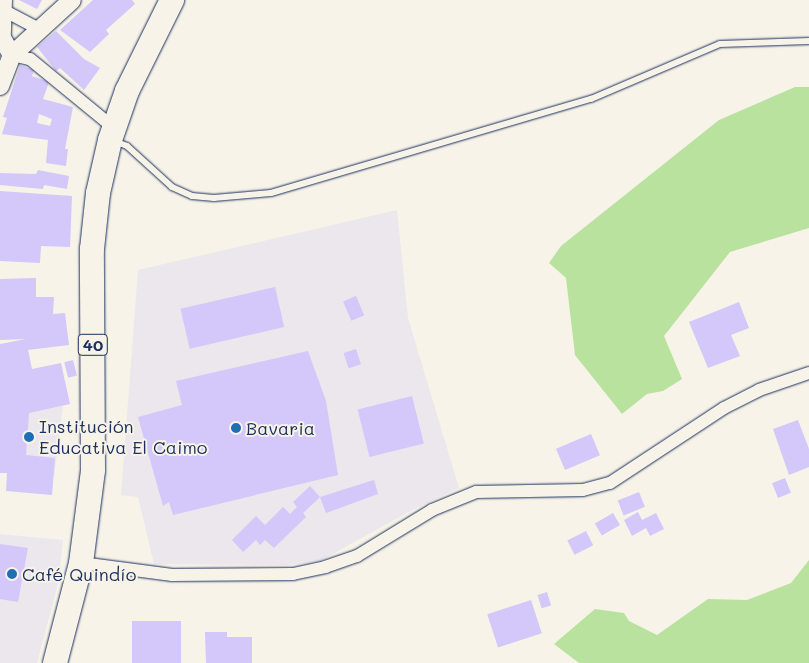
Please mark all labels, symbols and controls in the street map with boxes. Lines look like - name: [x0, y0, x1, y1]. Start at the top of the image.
- road number: 40: [77, 332, 109, 358]
- place label: Institución Educativa El Caimo: [39, 416, 207, 458]
- place label: Bavaria: [246, 417, 315, 439]
- marker: Bavaria: [230, 422, 242, 434]
- marker: Institución Educativa El Caimo: [23, 431, 35, 443]
- place label: Café Quindío: [22, 563, 136, 585]
- marker: Café Quindío: [6, 568, 18, 580]

